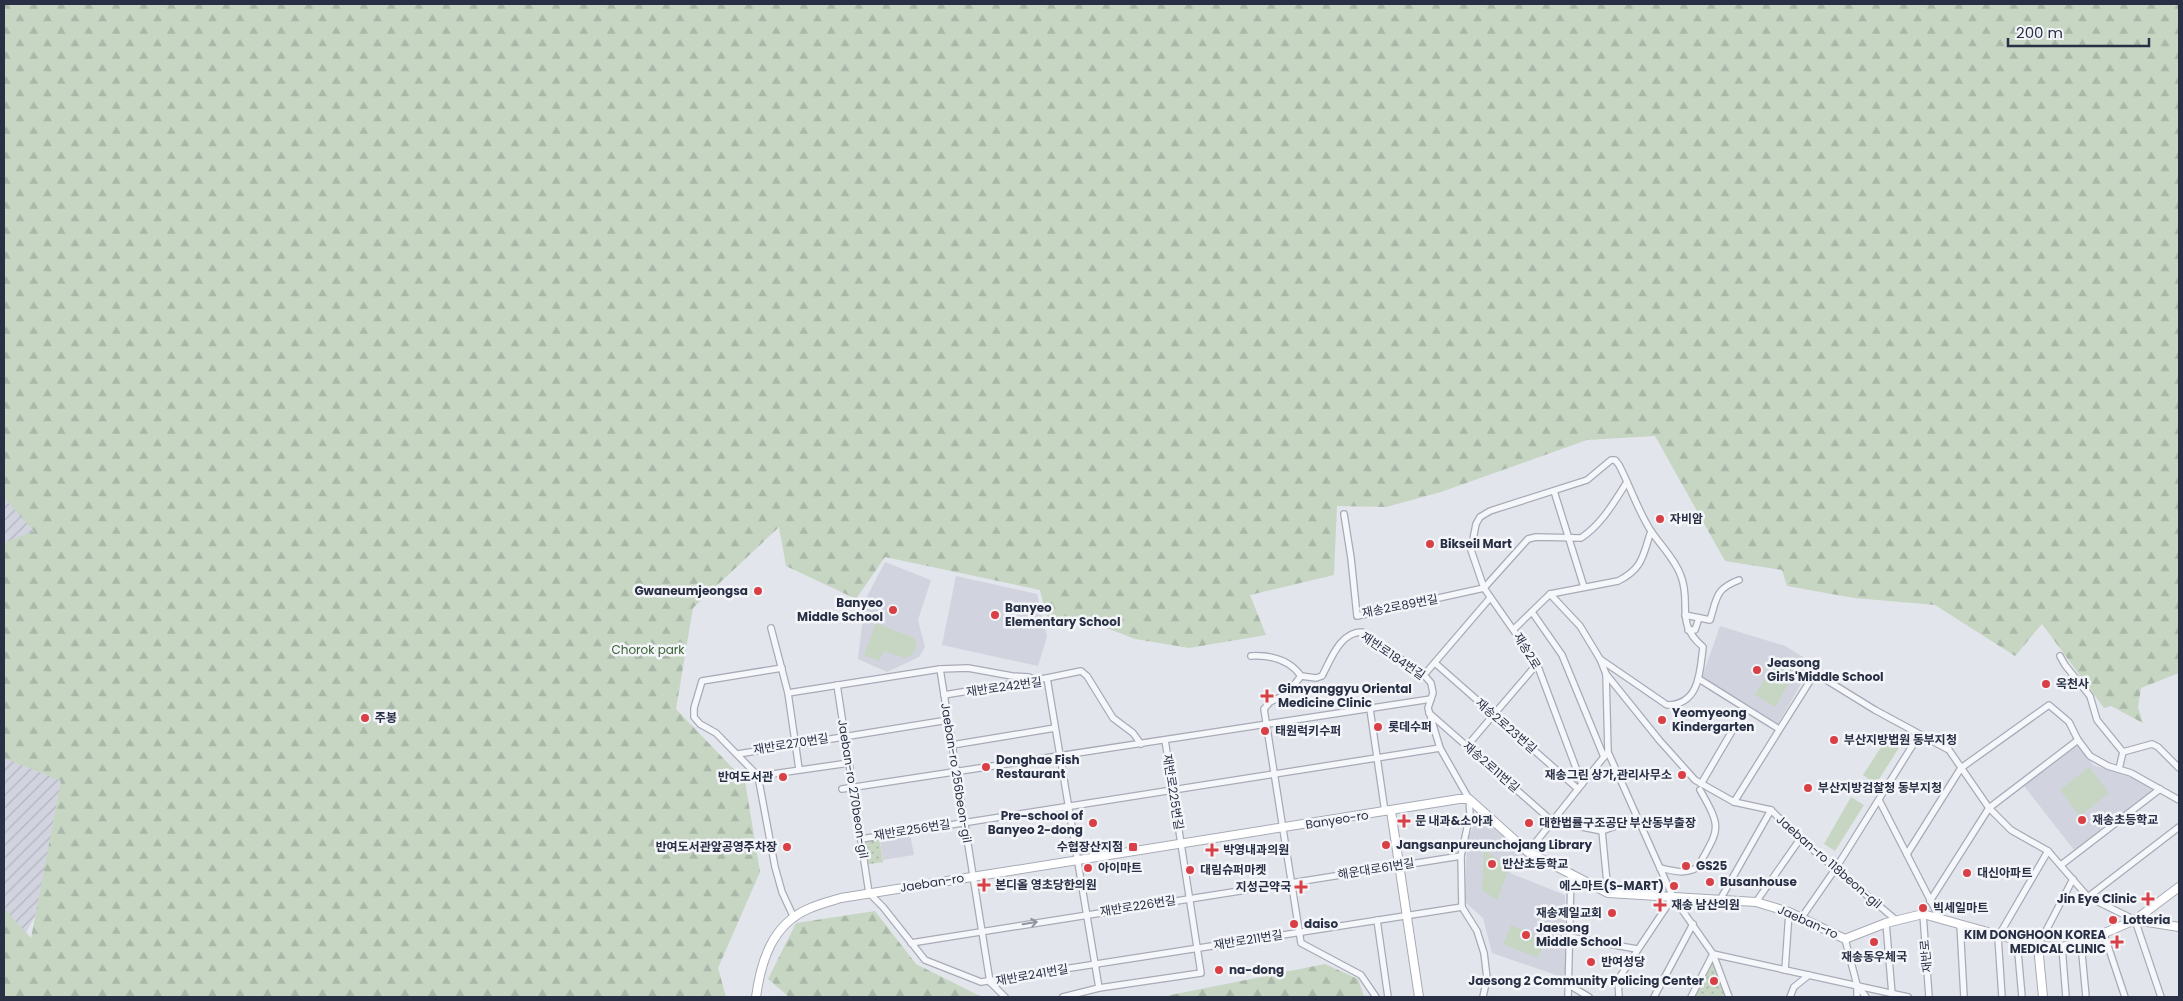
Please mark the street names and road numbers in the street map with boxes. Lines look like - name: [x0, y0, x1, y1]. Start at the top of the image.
- street label: 재송2로89번길: [1360, 590, 1439, 621]
- street label: 재반로184번길: [1358, 628, 1429, 683]
- street label: 재송2로: [1510, 629, 1545, 672]
- street label: 재반로242번길: [965, 673, 1043, 700]
- street label: 재송2로23번길: [1472, 694, 1541, 757]
- street label: Jaeban-ro 256beon-gil: [937, 702, 976, 844]
- street label: Jaeban-ro 270beon-gil: [834, 718, 873, 860]
- street label: 재반로270번길: [752, 729, 830, 758]
- street label: 재송2로11번길: [1459, 737, 1523, 796]
- street label: 재반로225번길: [1159, 753, 1188, 831]
- street label: Banyeo-ro: [1304, 806, 1370, 833]
- street label: Jaeban-ro 118beon-gil: [1773, 811, 1886, 912]
- street label: 재반로256번길: [872, 815, 951, 844]
- street label: 해운대로61번길: [1336, 854, 1416, 883]
- street label: Jaeban-ro: [899, 869, 965, 896]
- street label: 재반로226번길: [1099, 891, 1177, 920]
- street label: Jaeban-ro: [1775, 901, 1841, 943]
- street label: 재반로211번길: [1212, 926, 1284, 953]
- street label: 재반로: [1916, 939, 1935, 973]
- street label: 재반로241번길: [994, 960, 1070, 989]

